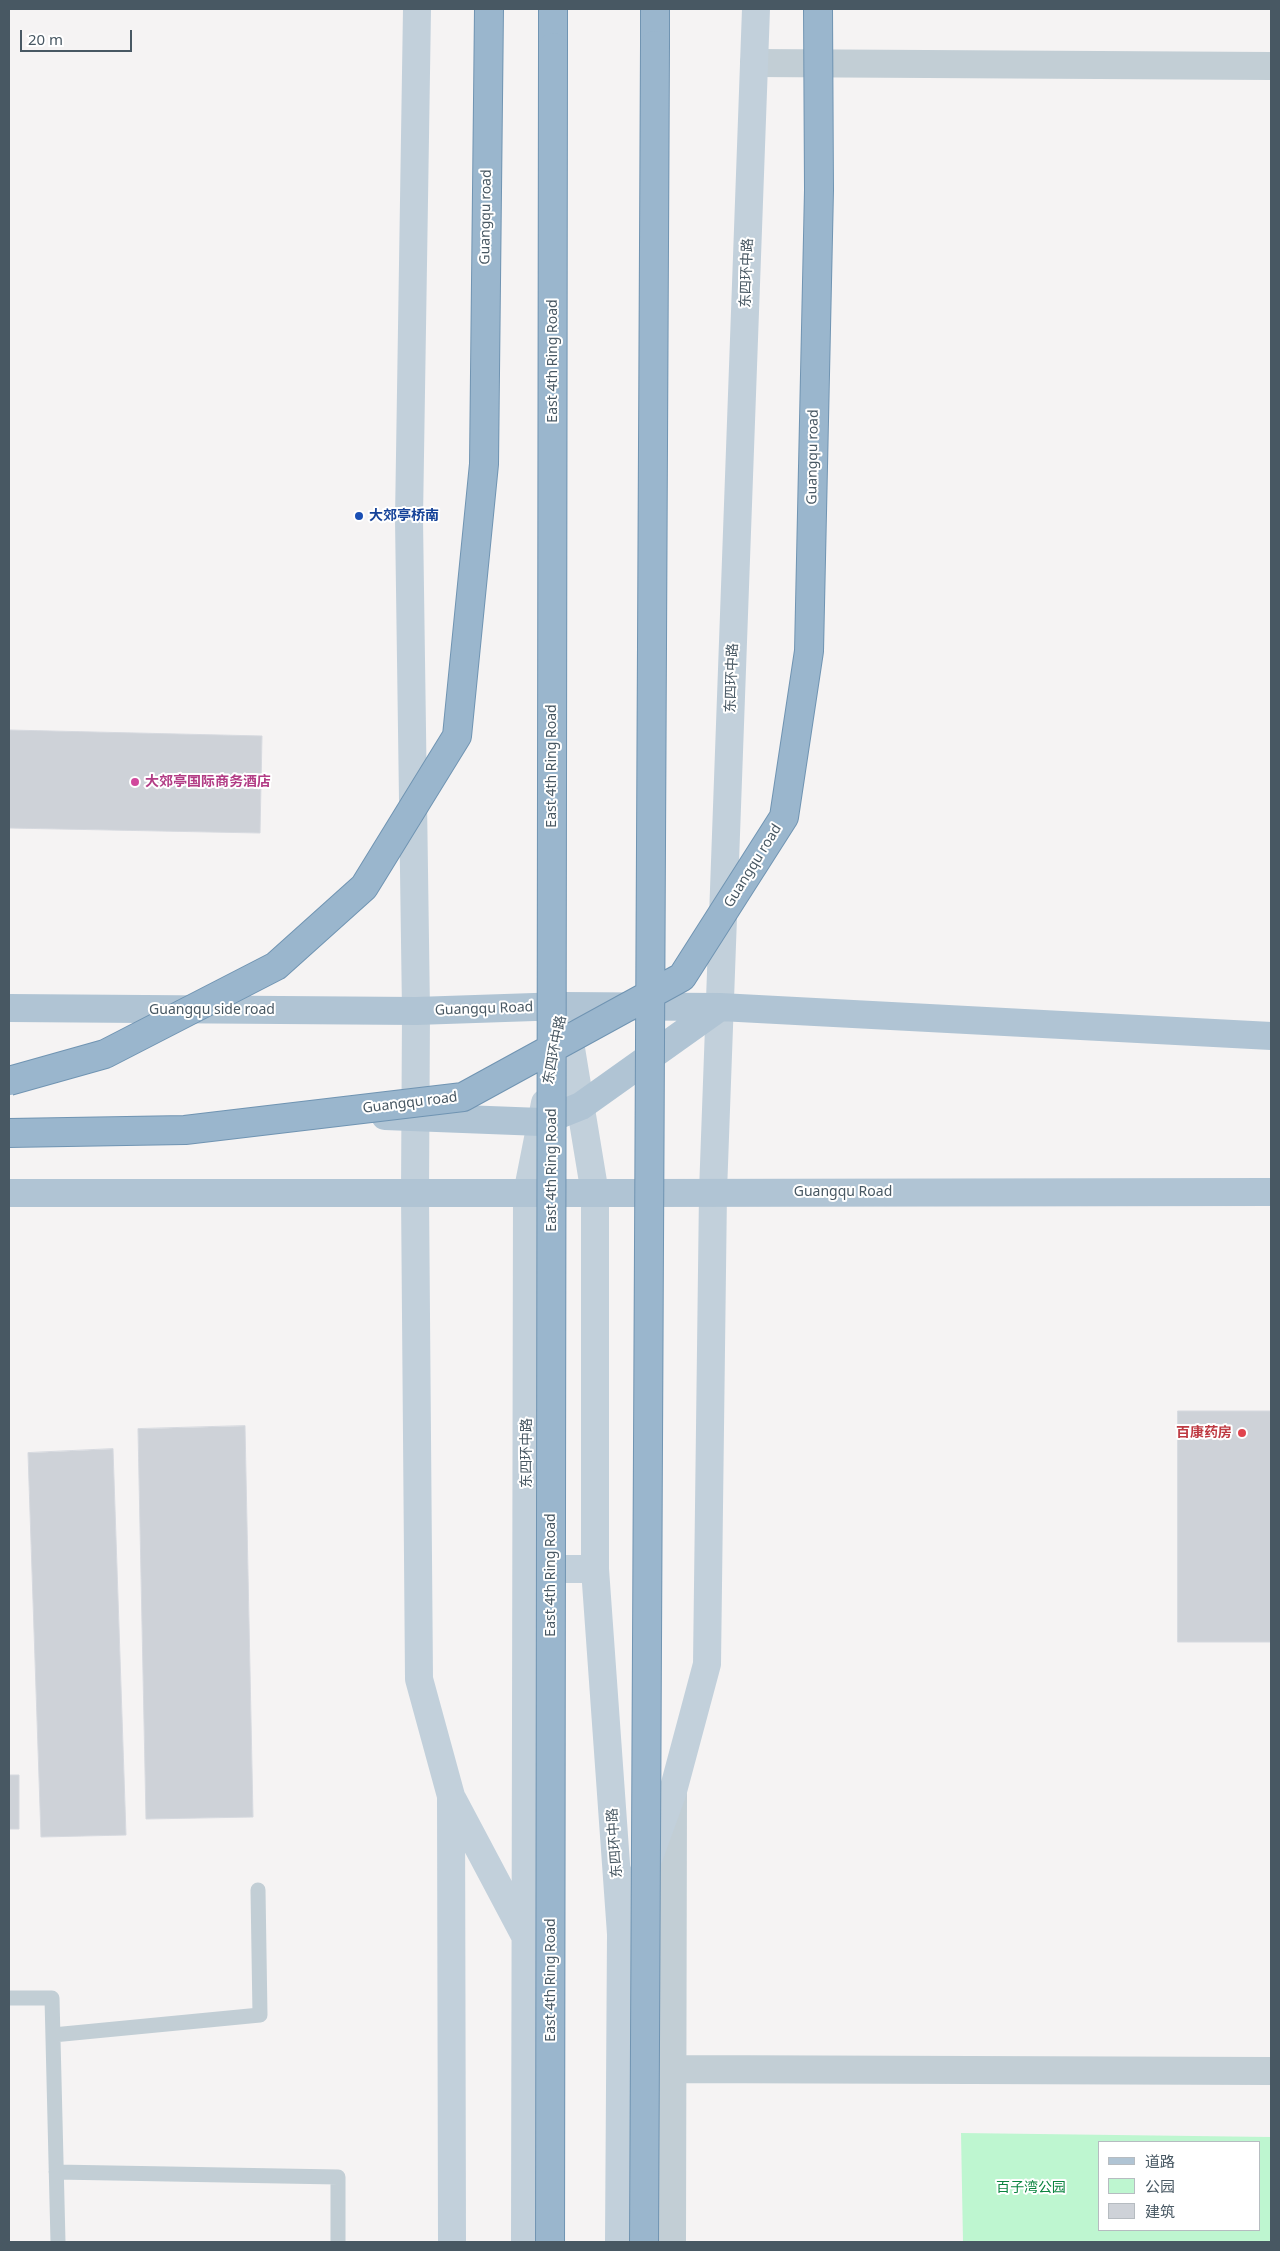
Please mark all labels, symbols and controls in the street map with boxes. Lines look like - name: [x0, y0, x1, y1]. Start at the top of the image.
- scale bar: [22, 20, 135, 52]
- text: 20 m: [28, 29, 63, 49]
- street label: Guangqu road: [477, 169, 495, 265]
- street label: 东四环中路: [737, 238, 757, 308]
- street label: East 4th Ring Road: [545, 299, 561, 423]
- street label: Guangqu road: [804, 409, 822, 505]
- place label: 大郊亭桥南: [369, 508, 439, 524]
- marker: 大郊亭桥南: [353, 510, 365, 522]
- street label: 东四环中路: [722, 643, 742, 713]
- street label: East 4th Ring Road: [544, 704, 560, 828]
- place label: 大郊亭国际商务酒店: [145, 774, 271, 790]
- marker: 大郊亭国际商务酒店: [129, 776, 141, 788]
- street label: Guangqu road: [721, 821, 785, 911]
- street label: Guangqu Road: [434, 999, 534, 1019]
- street label: Guangqu side road: [149, 1002, 275, 1018]
- street label: 东四环中路: [540, 1014, 570, 1086]
- street label: Guangqu road: [362, 1089, 458, 1117]
- street label: East 4th Ring Road: [544, 1108, 560, 1232]
- street label: Guangqu Road: [794, 1184, 892, 1200]
- street label: 东四环中路: [519, 1418, 535, 1488]
- place label: 百康药房: [1176, 1425, 1232, 1441]
- marker: 百康药房: [1236, 1427, 1248, 1439]
- street label: East 4th Ring Road: [543, 1513, 559, 1637]
- street label: 东四环中路: [604, 1807, 626, 1879]
- street label: East 4th Ring Road: [543, 1918, 559, 2042]
- legend: [1098, 2141, 1260, 2231]
- text: 道路: [1145, 2151, 1175, 2171]
- text: 公园: [1145, 2176, 1175, 2196]
- park label: 百子湾公园: [996, 2180, 1066, 2196]
- text: 建筑: [1145, 2201, 1175, 2221]

